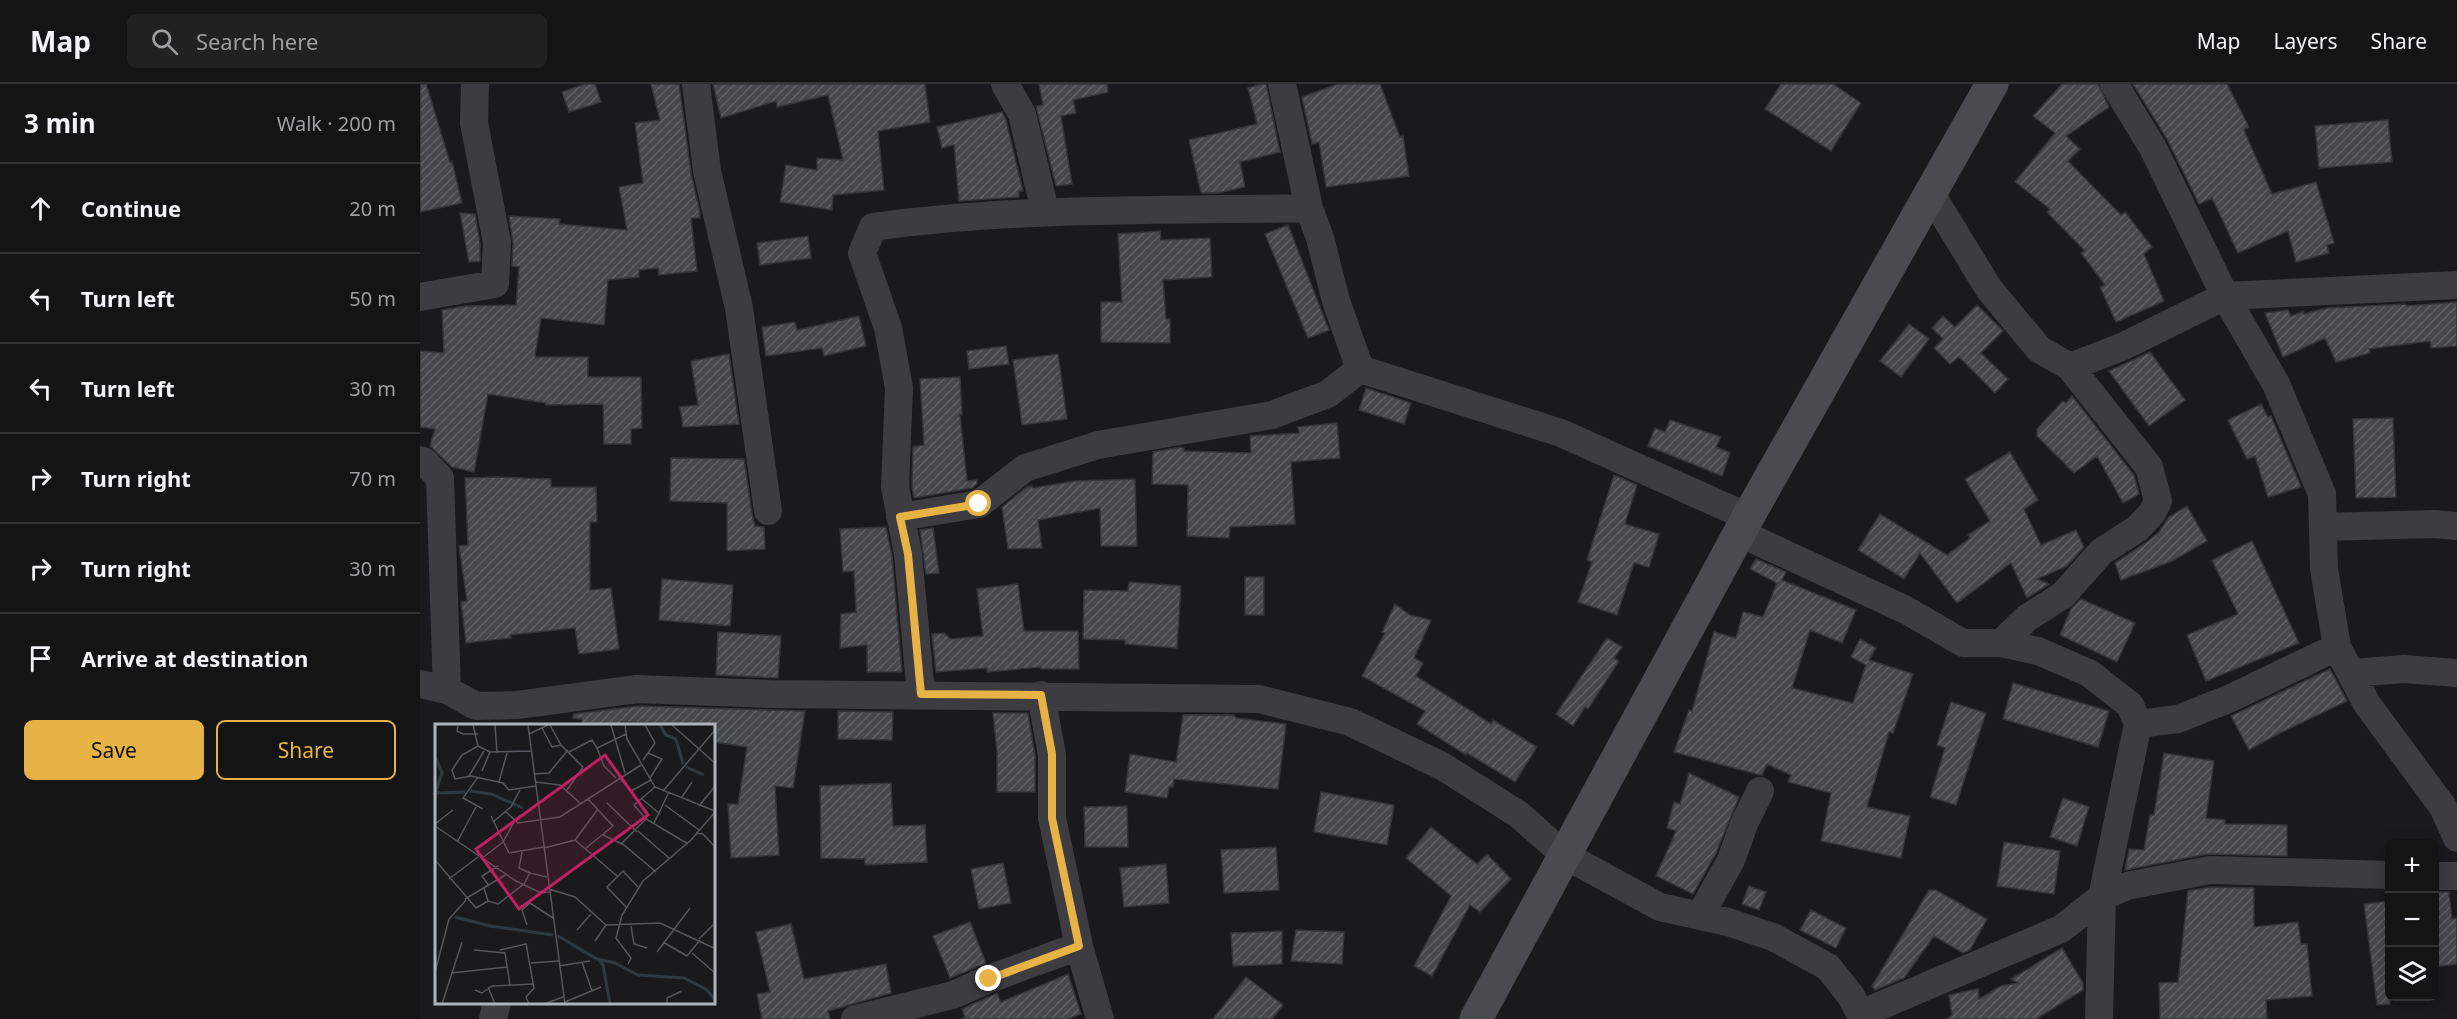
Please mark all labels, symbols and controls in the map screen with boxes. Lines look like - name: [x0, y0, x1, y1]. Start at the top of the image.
- search box: [127, 14, 547, 68]
- text: Map: [30, 22, 91, 60]
- icon: search: [148, 25, 181, 58]
- text: Search here: [196, 26, 318, 56]
- text: Map: [2197, 27, 2241, 55]
- text: Layers: [2274, 27, 2338, 55]
- text: Share: [2371, 27, 2427, 55]
- text: 3 min: [24, 105, 96, 141]
- text: Walk · 200 m: [277, 110, 396, 137]
- icon: ahead: [24, 192, 57, 225]
- text: Continue: [81, 193, 181, 223]
- text: 20 m: [349, 195, 396, 222]
- icon: left: [24, 282, 57, 315]
- text: Turn left: [81, 283, 175, 313]
- text: 50 m: [349, 285, 396, 312]
- icon: left: [24, 372, 57, 405]
- text: Turn left: [81, 373, 175, 403]
- text: 30 m: [349, 375, 396, 402]
- icon: right: [24, 462, 57, 495]
- text: Turn right: [81, 463, 191, 493]
- text: 70 m: [349, 465, 396, 492]
- route start: [965, 490, 991, 516]
- icon: right: [24, 552, 57, 585]
- text: Turn right: [81, 553, 191, 583]
- text: 30 m: [349, 555, 396, 582]
- icon: arrive: [24, 642, 57, 675]
- text: Arrive at destination: [81, 643, 308, 673]
- button: Save: [24, 720, 204, 780]
- button: Share: [216, 720, 396, 780]
- inset map: [435, 724, 716, 1004]
- map controls: [2385, 839, 2439, 1001]
- button: +: [2385, 839, 2439, 893]
- button: −: [2385, 893, 2439, 947]
- button: layers: [2385, 947, 2439, 1001]
- route end: [975, 965, 1001, 991]

